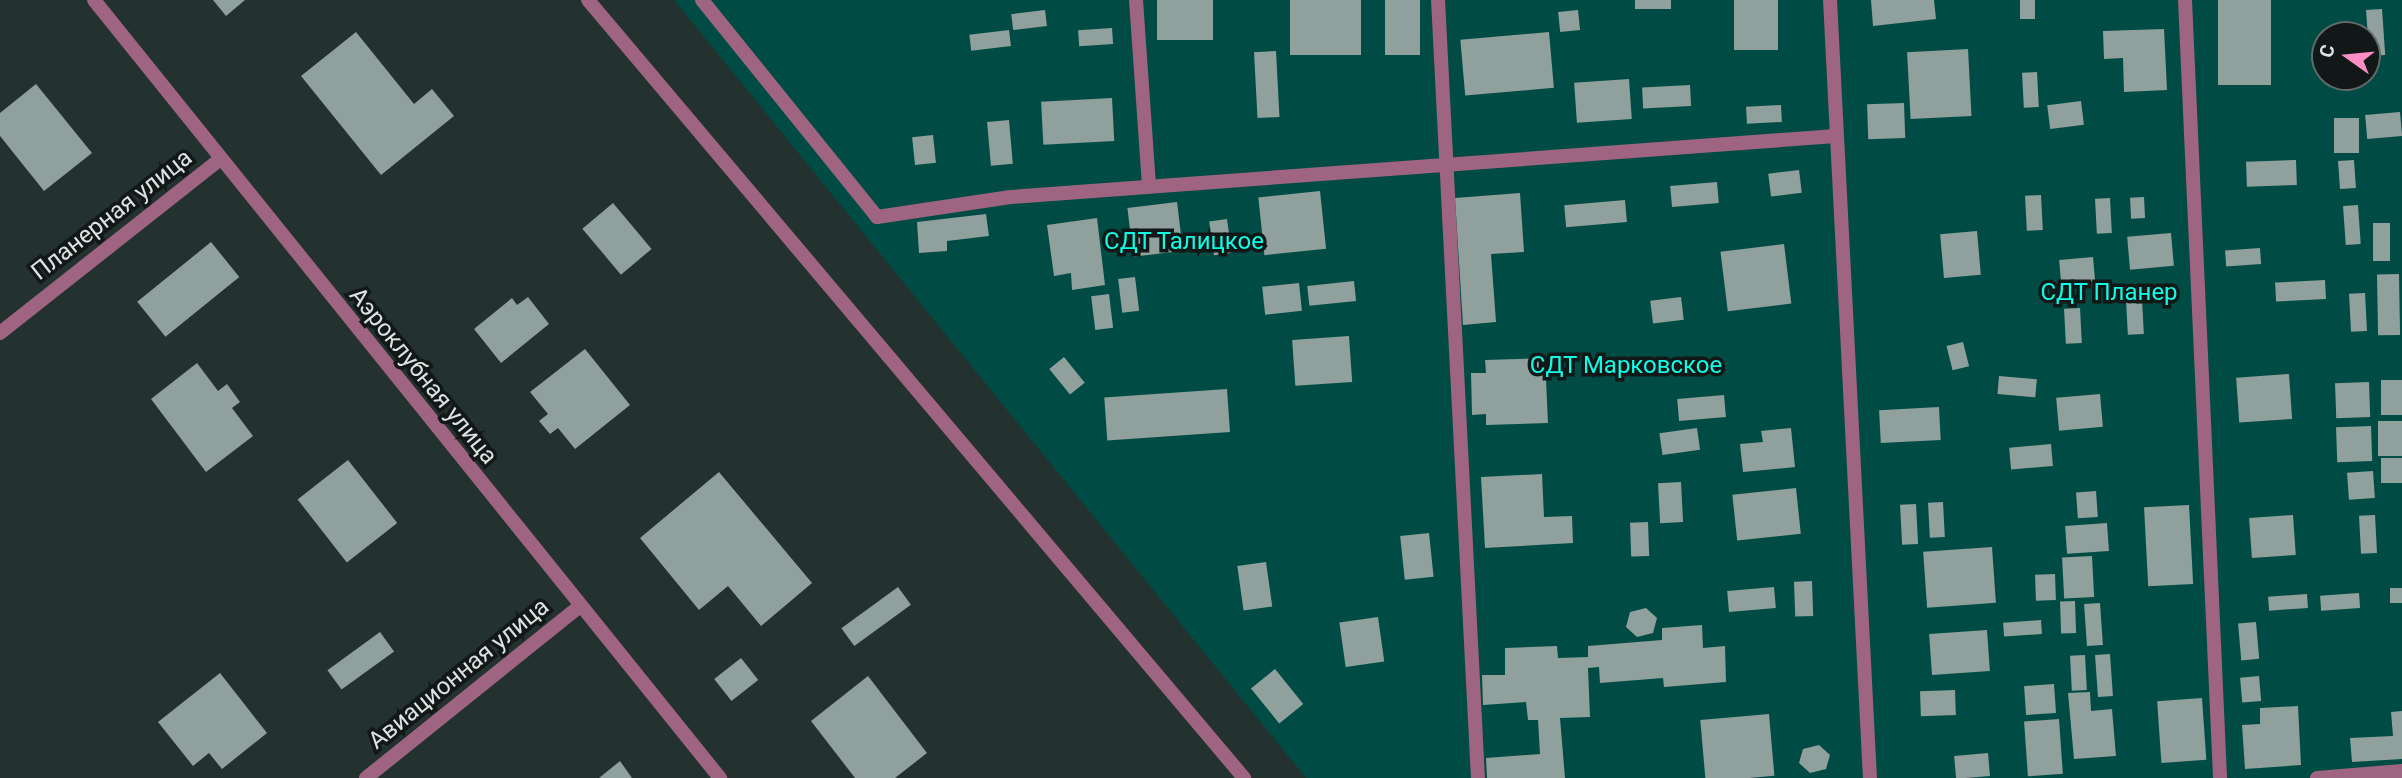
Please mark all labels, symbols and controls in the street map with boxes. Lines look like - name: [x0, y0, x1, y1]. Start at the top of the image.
- north arrow: [2311, 21, 2381, 91]
- text: С: [2314, 42, 2340, 60]
- street label: Планерная улица: [26, 143, 198, 287]
- park label: СДТ Талицкое: [1104, 228, 1264, 256]
- park label: СДТ Планер: [2040, 279, 2178, 307]
- street label: Аэроклубная улица: [343, 282, 503, 470]
- park label: СДТ Марковское: [1530, 352, 1722, 380]
- street label: Авиационная улица: [363, 592, 555, 756]

